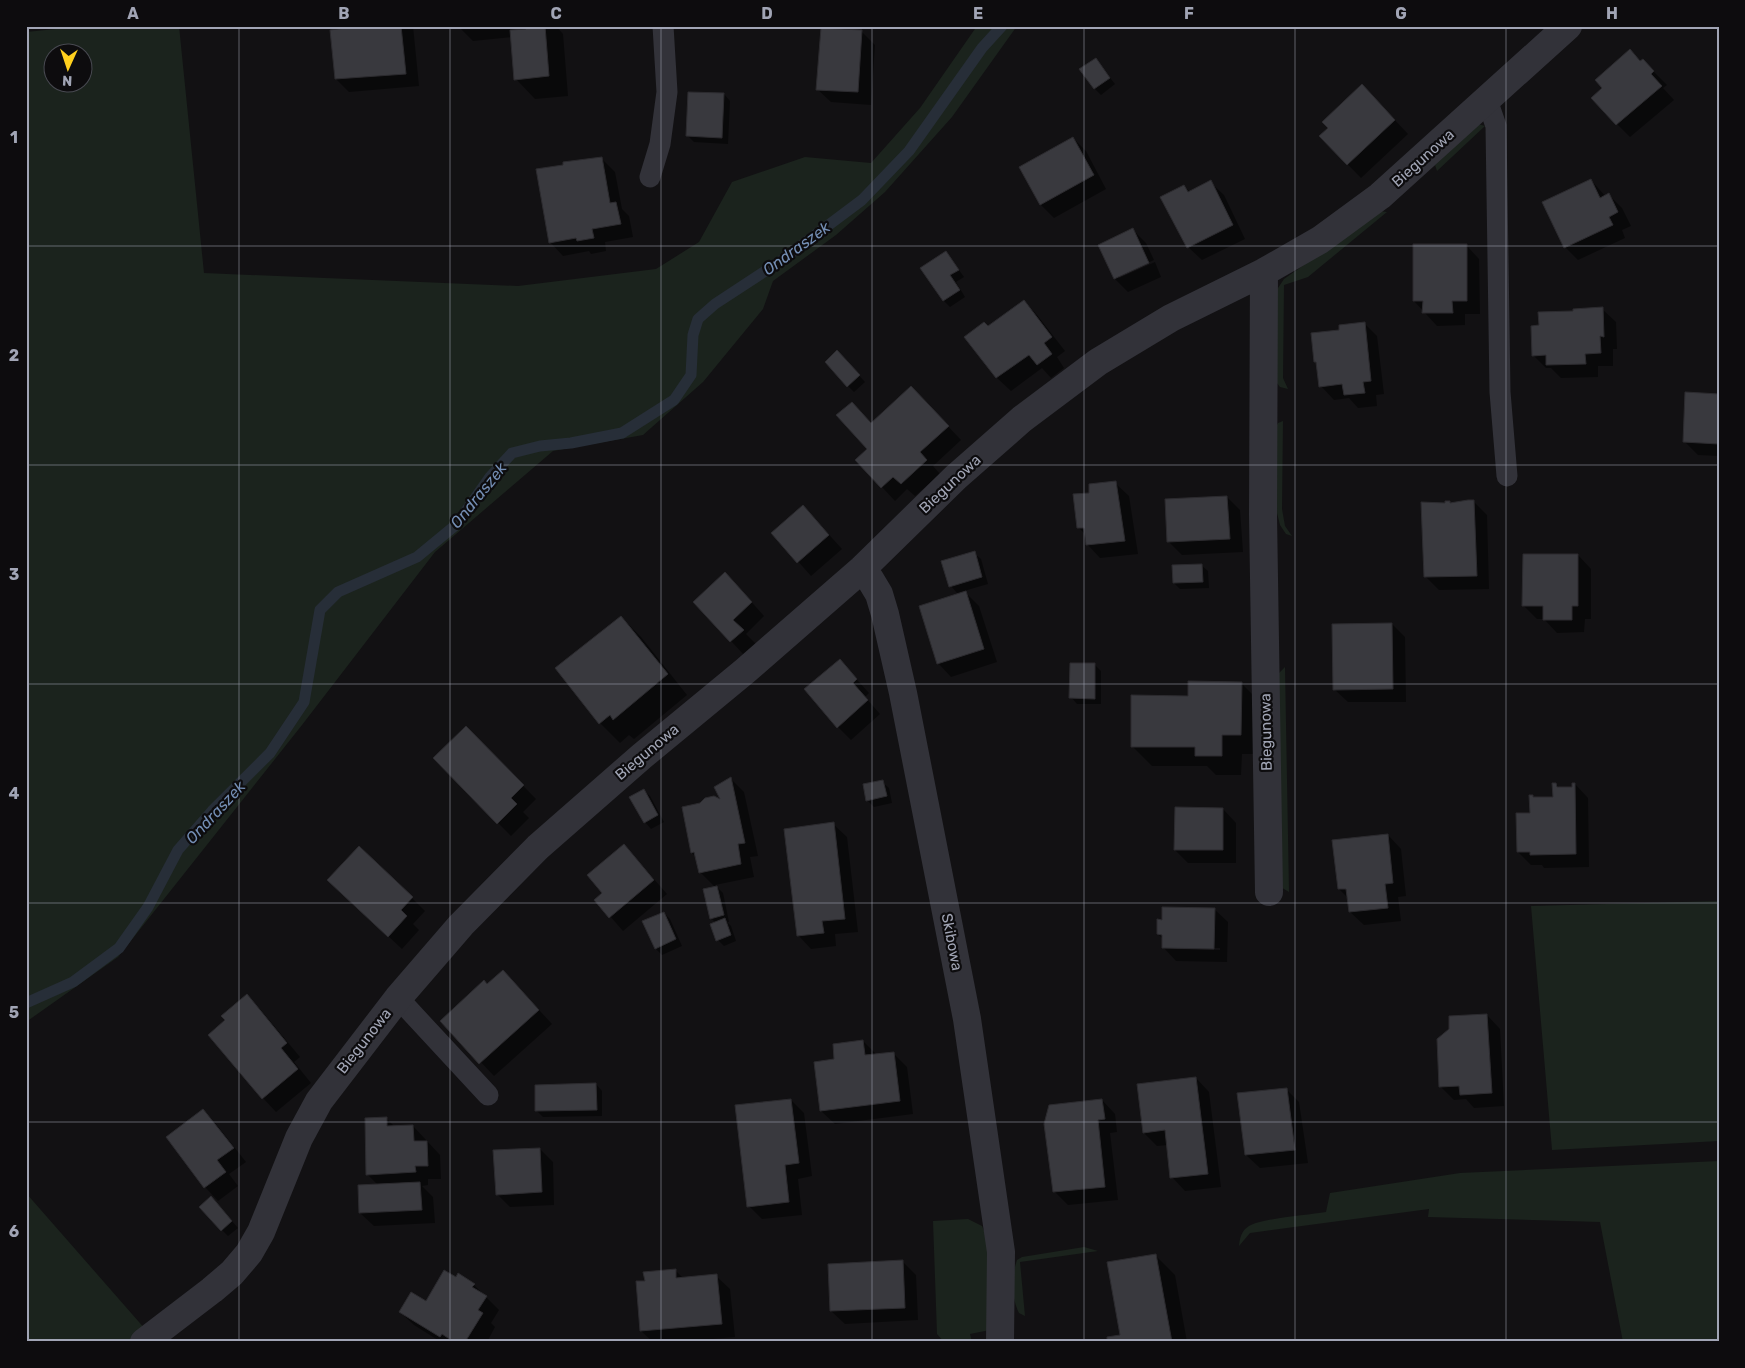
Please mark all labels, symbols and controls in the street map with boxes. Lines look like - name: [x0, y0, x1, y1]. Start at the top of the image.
- text: A: [127, 4, 139, 23]
- text: B: [338, 4, 350, 23]
- text: C: [550, 4, 562, 23]
- text: D: [761, 4, 773, 23]
- text: E: [973, 4, 983, 23]
- text: F: [1184, 4, 1194, 23]
- text: G: [1395, 4, 1407, 23]
- text: H: [1606, 4, 1618, 23]
- north arrow: [42, 42, 92, 92]
- text: N: [62, 72, 73, 89]
- street label: Biegunowa: [1388, 125, 1458, 191]
- text: 1: [10, 128, 18, 147]
- water label: Ondraszek: [759, 217, 834, 279]
- text: 2: [9, 346, 19, 365]
- street label: Biegunowa: [915, 451, 985, 517]
- water label: Ondraszek: [446, 458, 511, 532]
- text: 3: [9, 565, 19, 584]
- street label: Biegunowa: [1256, 693, 1276, 771]
- street label: Biegunowa: [611, 720, 683, 784]
- water label: Ondraszek: [182, 776, 250, 848]
- text: 4: [9, 784, 20, 803]
- street label: Skibowa: [938, 912, 966, 972]
- text: 5: [9, 1003, 19, 1022]
- street label: Biegunowa: [333, 1005, 395, 1077]
- text: 6: [9, 1222, 19, 1241]

